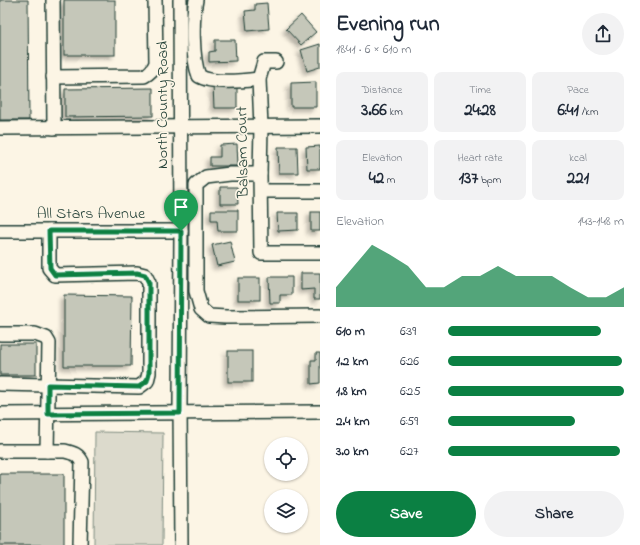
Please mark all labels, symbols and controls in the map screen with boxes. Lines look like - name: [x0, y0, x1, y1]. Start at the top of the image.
- text: Evening run: [336, 9, 440, 41]
- button: share: [582, 13, 624, 55]
- text: 18:41 · 6 × 610 m: [336, 40, 411, 59]
- street label: North County Road: [151, 41, 175, 169]
- text: Distance: [362, 82, 402, 98]
- text: Time: [469, 82, 491, 98]
- text: Pace: [567, 82, 589, 98]
- text: 3.66: [361, 98, 387, 123]
- text: 24:28: [464, 98, 496, 123]
- text: 6:41: [558, 98, 579, 123]
- text: km: [387, 104, 403, 120]
- text: /km: [579, 104, 598, 120]
- street label: Balsam Court: [230, 105, 256, 199]
- text: Elevation: [362, 150, 402, 166]
- text: Heart rate: [457, 150, 503, 166]
- text: kcal: [569, 150, 587, 166]
- text: 42: [369, 166, 384, 191]
- text: 137: [459, 166, 478, 191]
- text: 221: [567, 166, 589, 191]
- text: m: [384, 172, 395, 188]
- text: bpm: [478, 172, 501, 188]
- pin: [164, 190, 198, 231]
- icon: arrive: [170, 196, 192, 218]
- street label: All Stars Avenue: [37, 202, 146, 226]
- text: Elevation: [336, 212, 384, 231]
- text: 143–148 m: [578, 212, 624, 231]
- text: 610 m: [336, 322, 365, 341]
- text: 6:39: [400, 322, 416, 341]
- text: 1.2 km: [336, 352, 368, 371]
- text: 6:26: [400, 352, 419, 371]
- text: 1.8 km: [336, 382, 367, 401]
- text: 6:25: [400, 382, 421, 401]
- text: 2.4 km: [336, 412, 370, 431]
- text: 6:59: [400, 412, 418, 431]
- map controls: [264, 437, 308, 533]
- button: locate: [264, 437, 308, 481]
- text: 3.0 km: [336, 442, 369, 461]
- text: 6:27: [400, 442, 419, 461]
- button: layers: [264, 489, 308, 533]
- button: Save: [336, 491, 476, 537]
- button: Share: [484, 491, 624, 537]

